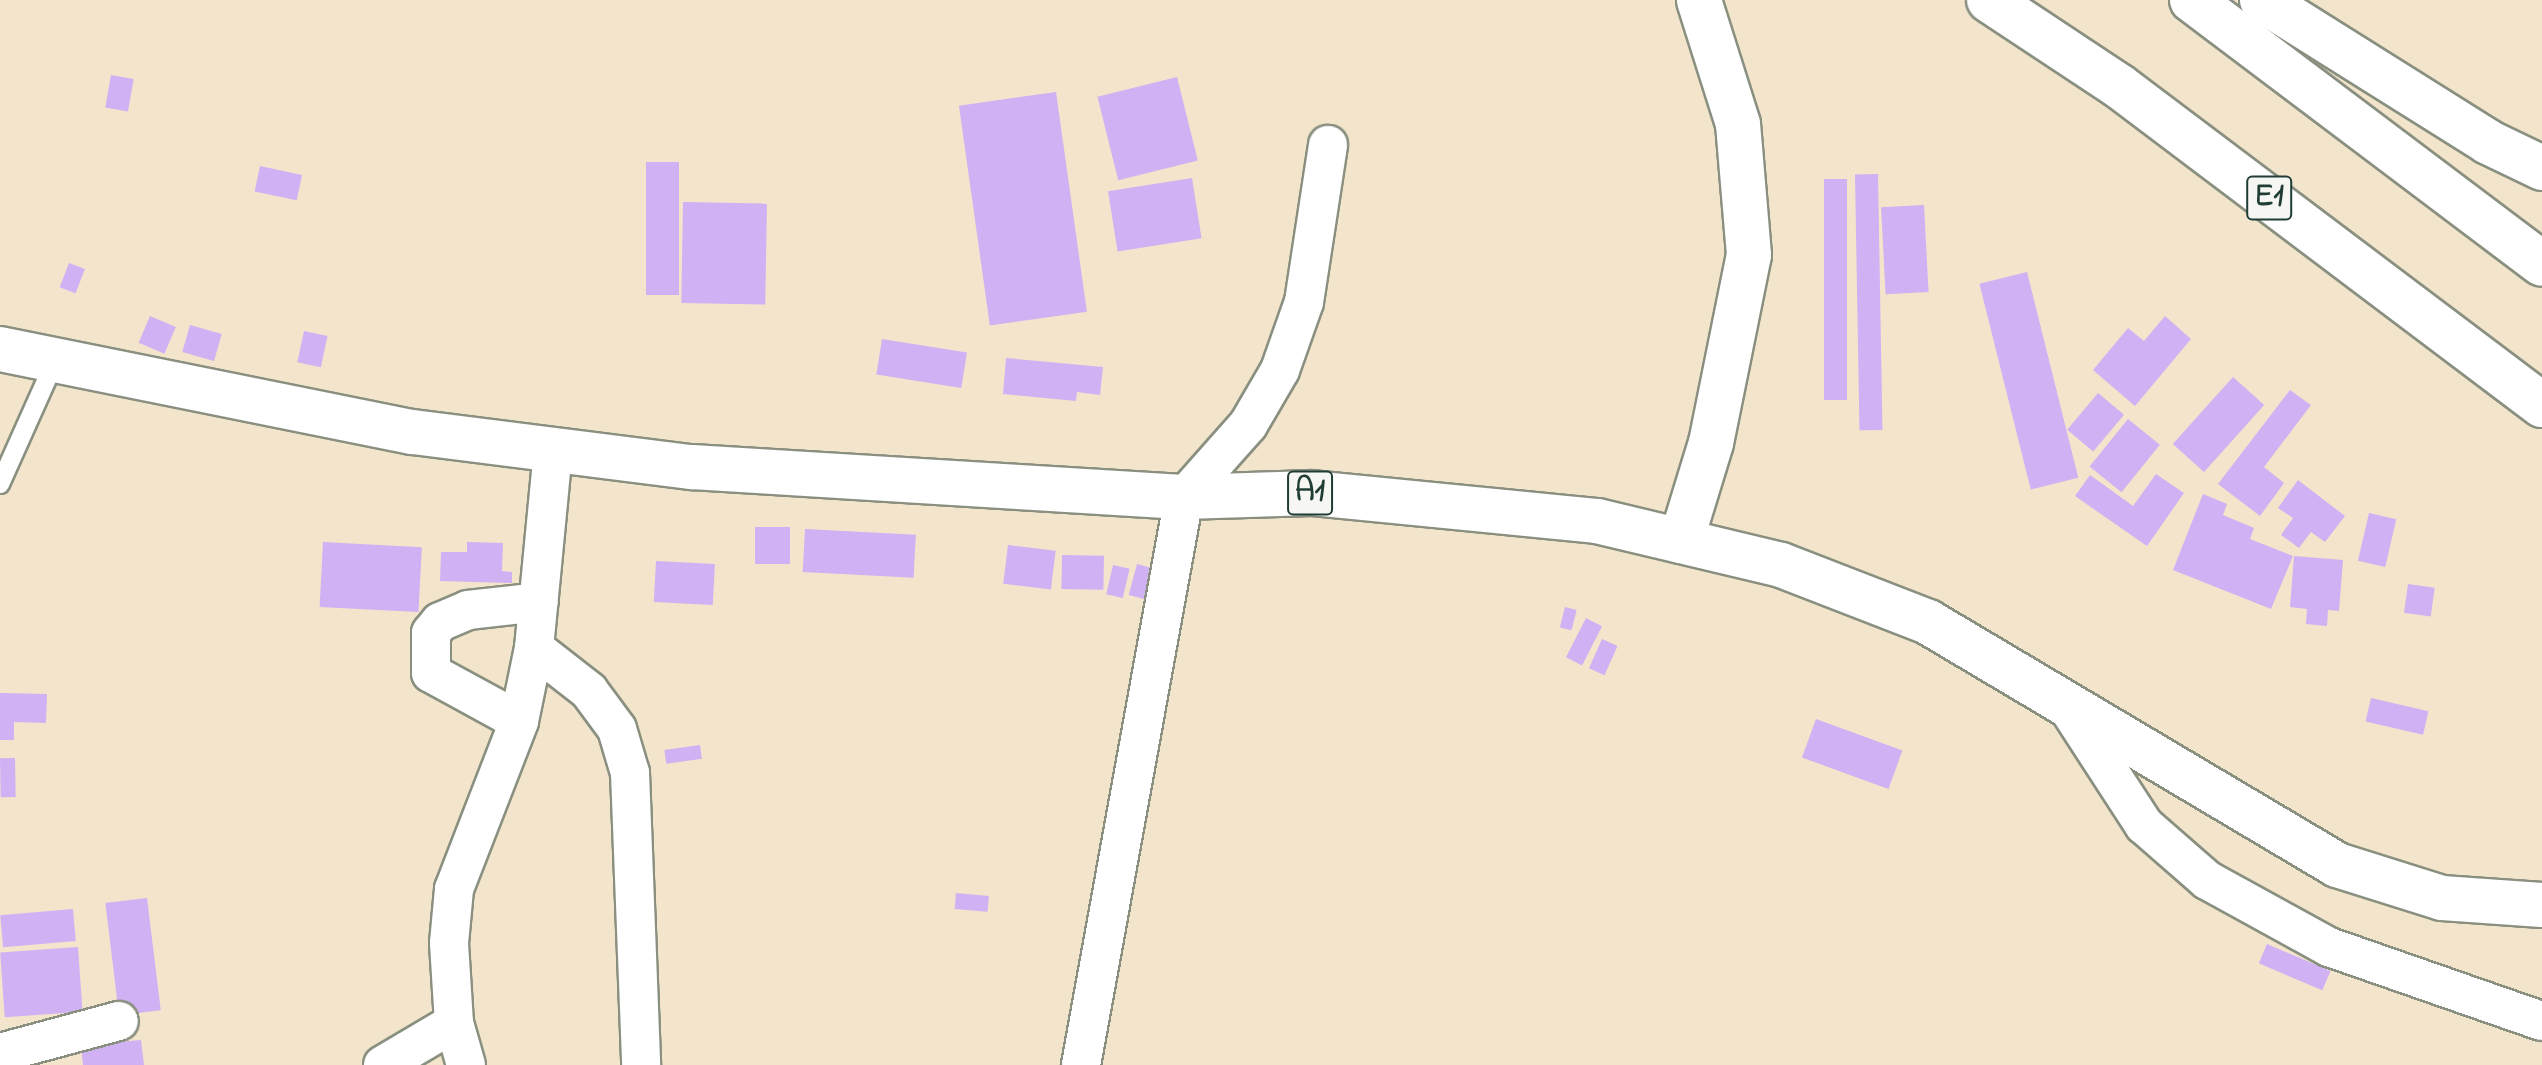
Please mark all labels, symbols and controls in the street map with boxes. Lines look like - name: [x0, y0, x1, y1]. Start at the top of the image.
- road number: E1: [2245, 170, 2293, 226]
- road number: A1: [1286, 465, 1334, 521]

